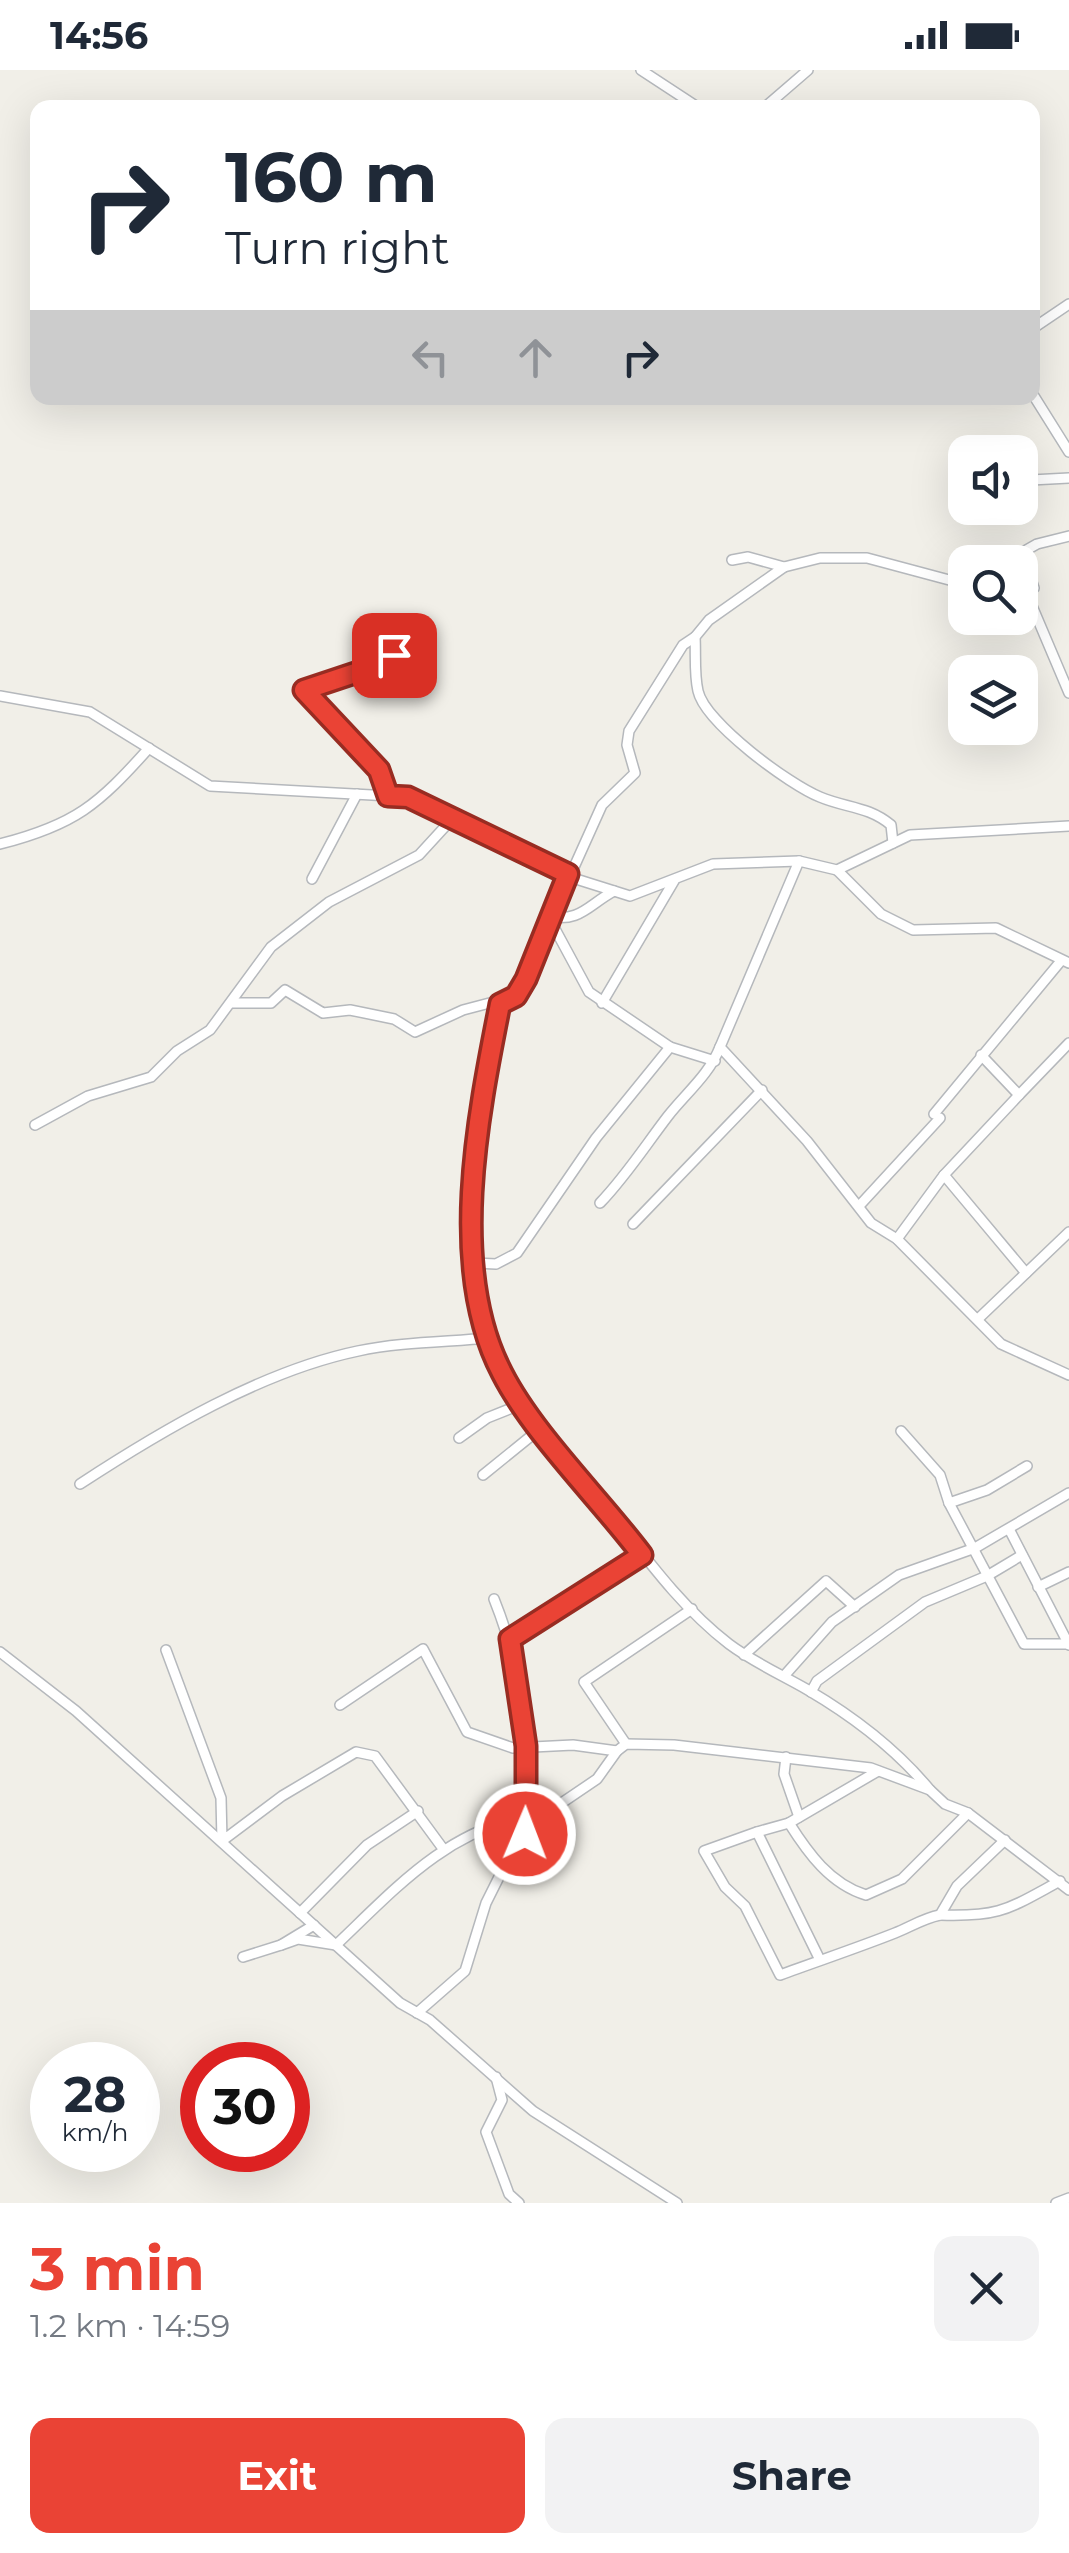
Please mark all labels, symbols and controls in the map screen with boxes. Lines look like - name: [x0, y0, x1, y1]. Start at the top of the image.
- text: 14:56: [50, 12, 148, 59]
- text: 160 m: [225, 134, 438, 220]
- icon: right: [60, 140, 190, 270]
- text: Turn right: [225, 220, 450, 275]
- icon: left: [403, 330, 458, 385]
- icon: ahead: [508, 330, 563, 385]
- icon: right: [613, 330, 668, 385]
- map controls: [948, 435, 1038, 745]
- button: sound: [948, 435, 1038, 525]
- button: search: [948, 545, 1038, 635]
- pin: [352, 613, 437, 698]
- icon: arrive: [367, 628, 422, 683]
- button: layers: [948, 655, 1038, 745]
- position arrow: [473, 1782, 577, 1886]
- speed limit sign: 30: [180, 2042, 310, 2172]
- text: 28: [64, 2064, 126, 2125]
- text: km/h: [62, 2117, 128, 2147]
- text: 3 min: [30, 2232, 205, 2305]
- button: close: [934, 2236, 1039, 2341]
- text: 1.2 km · 14:59: [30, 2306, 230, 2345]
- button: Exit: [30, 2418, 525, 2533]
- button: Share: [545, 2418, 1039, 2533]

